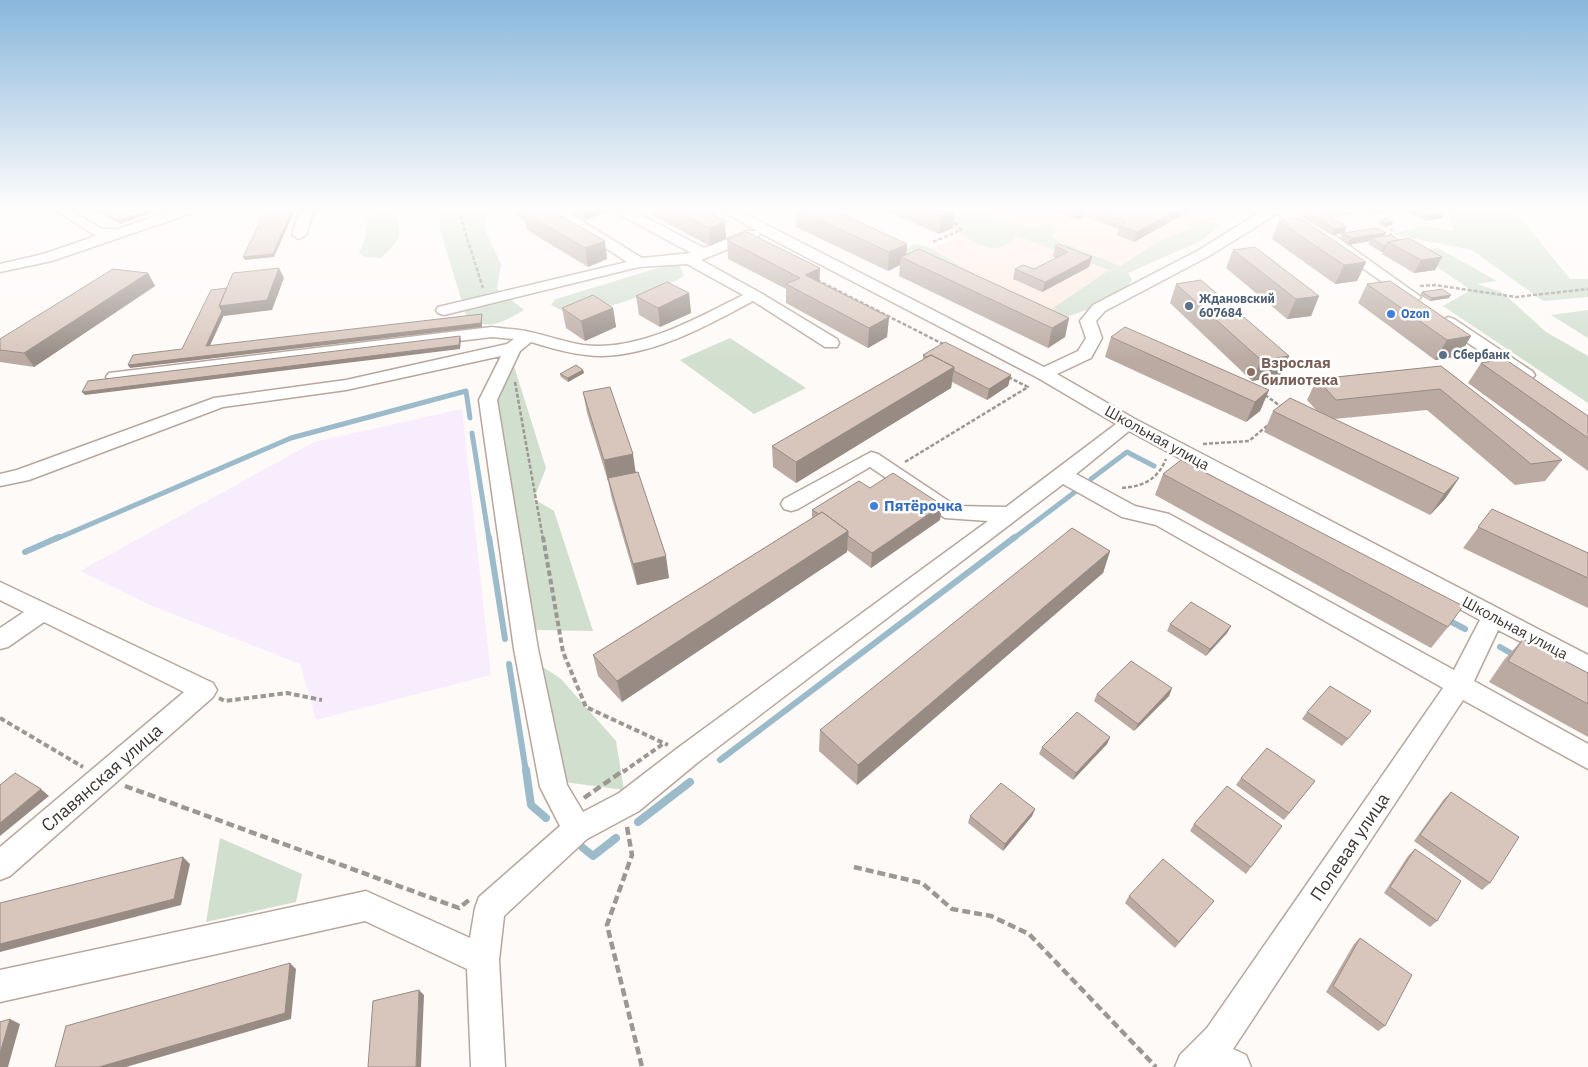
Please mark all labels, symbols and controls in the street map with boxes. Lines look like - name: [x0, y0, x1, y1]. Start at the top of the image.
- place label: Ждановский 607684: [1199, 291, 1275, 320]
- marker: Ждановский 607684: [1183, 300, 1195, 312]
- place label: Ozon: [1401, 306, 1430, 321]
- marker: Ozon: [1385, 308, 1397, 320]
- place label: Сбербанк: [1453, 347, 1510, 362]
- marker: Сбербанк: [1437, 349, 1449, 361]
- place label: Взрослая билиотека: [1261, 353, 1339, 389]
- marker: Взрослая билиотека: [1245, 366, 1257, 378]
- street label: Школьная улица: [1102, 401, 1213, 474]
- place label: Пятёрочка: [884, 496, 963, 515]
- marker: Пятёрочка: [868, 500, 880, 512]
- street label: Школьная улица: [1459, 592, 1571, 663]
- street label: Славянская улица: [36, 718, 167, 837]
- street label: Полевая улица: [1305, 788, 1395, 905]

